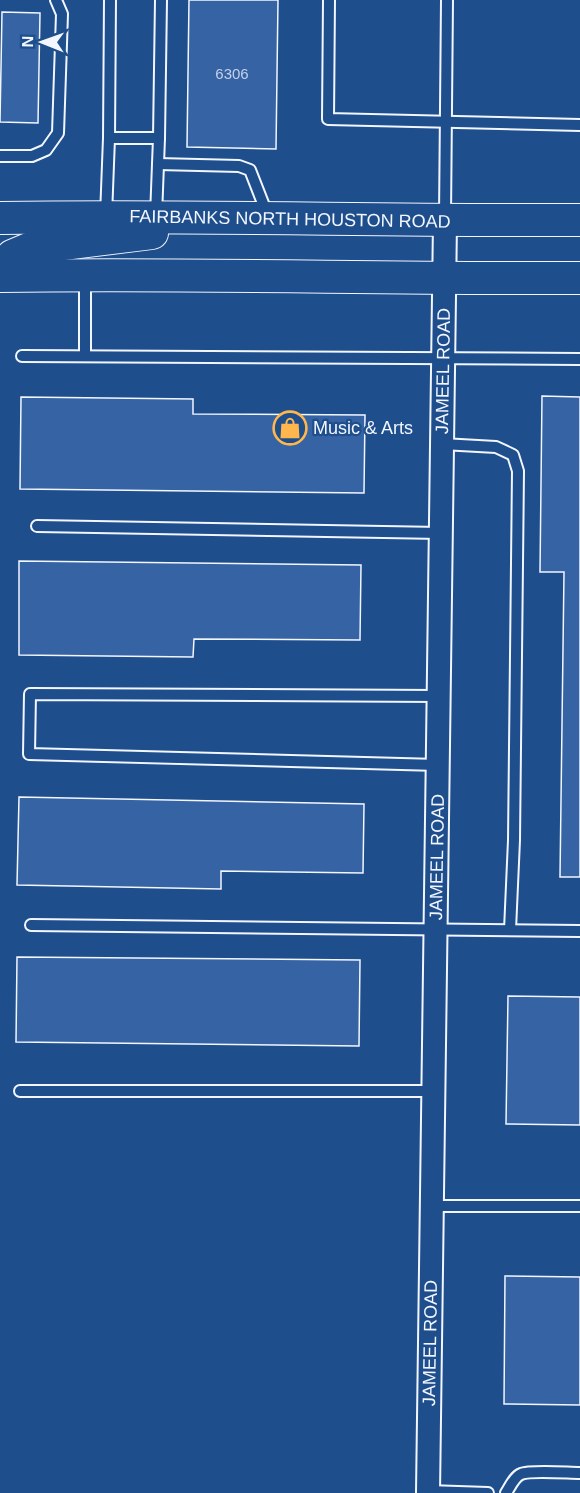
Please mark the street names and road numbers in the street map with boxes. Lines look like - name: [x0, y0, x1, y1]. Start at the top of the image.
- street label: FAIRBANKS NORTH HOUSTON ROAD: [129, 206, 451, 232]
- street label: JAMEEL ROAD: [432, 308, 454, 434]
- street label: JAMEEL ROAD: [426, 794, 448, 920]
- street label: JAMEEL ROAD: [419, 1280, 441, 1406]

